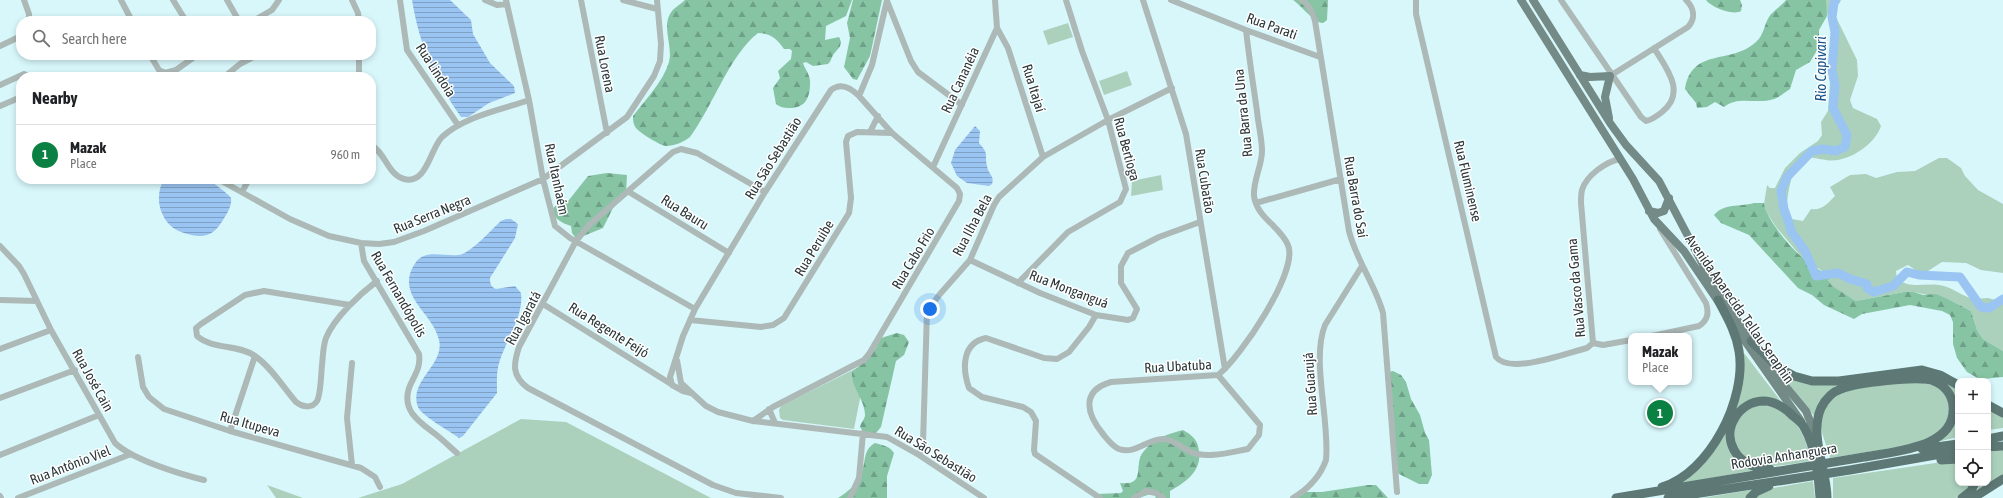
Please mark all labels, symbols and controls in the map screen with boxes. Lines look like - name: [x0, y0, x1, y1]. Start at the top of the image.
- street label: Rua Parati: [1244, 9, 1300, 43]
- search box: [16, 16, 376, 60]
- icon: search: [30, 27, 52, 49]
- text: Search here: [62, 30, 127, 47]
- street label: Rua Lorena: [592, 34, 618, 94]
- water label: Rio Capivari: [1812, 36, 1829, 102]
- street label: Rua Lindoia: [413, 40, 459, 100]
- street label: Rua Cananéia: [938, 44, 982, 116]
- street label: Rua Itajaí: [1019, 62, 1049, 114]
- street label: Rua Barra da Una: [1230, 68, 1256, 158]
- text: Nearby: [32, 88, 78, 108]
- street label: Rua São Sebastião: [741, 114, 805, 202]
- street label: Rua Bertioga: [1111, 115, 1143, 183]
- text: Mazak: [70, 139, 106, 156]
- street label: Rua Fluminense: [1451, 139, 1485, 223]
- street label: Rua Itanhaém: [542, 142, 572, 216]
- text: 1: [42, 147, 48, 162]
- text: 960 m: [331, 147, 360, 162]
- street label: Rua Cubatão: [1192, 147, 1218, 215]
- street label: Rua Barra do Saí: [1341, 155, 1371, 239]
- text: Place: [70, 156, 97, 171]
- street label: Rua Serra Negra: [391, 191, 473, 237]
- street label: Rua Bauru: [658, 191, 712, 233]
- street label: Rua Ilha Bela: [949, 191, 995, 259]
- street label: Rua Peruibe: [791, 217, 837, 279]
- street label: Rua Cabo Frio: [888, 224, 938, 292]
- street label: Avenida Aparecida Tellau Seraphin: [1682, 231, 1798, 387]
- street label: Rua Vasco da Gama: [1564, 238, 1588, 338]
- street label: Rua Fernandópolis: [368, 248, 430, 340]
- street label: Rua Monganguá: [1027, 267, 1111, 311]
- street label: Rua Igaratá: [502, 288, 544, 348]
- street label: Rua Regente Feijó: [566, 299, 652, 361]
- your location: [920, 299, 940, 319]
- popup: [1628, 333, 1692, 385]
- text: Mazak: [1642, 343, 1678, 360]
- street label: Rua José Cain: [69, 346, 117, 414]
- street label: Rua Guarujá: [1300, 352, 1320, 416]
- street label: Rua Ubatuba: [1144, 356, 1212, 376]
- text: Place: [1642, 360, 1669, 375]
- map controls: [1955, 378, 1991, 486]
- button: +: [1955, 378, 1991, 414]
- pin: 1: [1647, 398, 1673, 428]
- street label: Rua Itupeva: [218, 408, 282, 440]
- button: −: [1955, 414, 1991, 450]
- street label: Rua São Sebastião: [892, 422, 980, 486]
- street label: Rodovia Anhanguera: [1730, 440, 1838, 472]
- street label: Rua Antônio Viel: [27, 442, 113, 488]
- button: locate: [1955, 450, 1991, 486]

